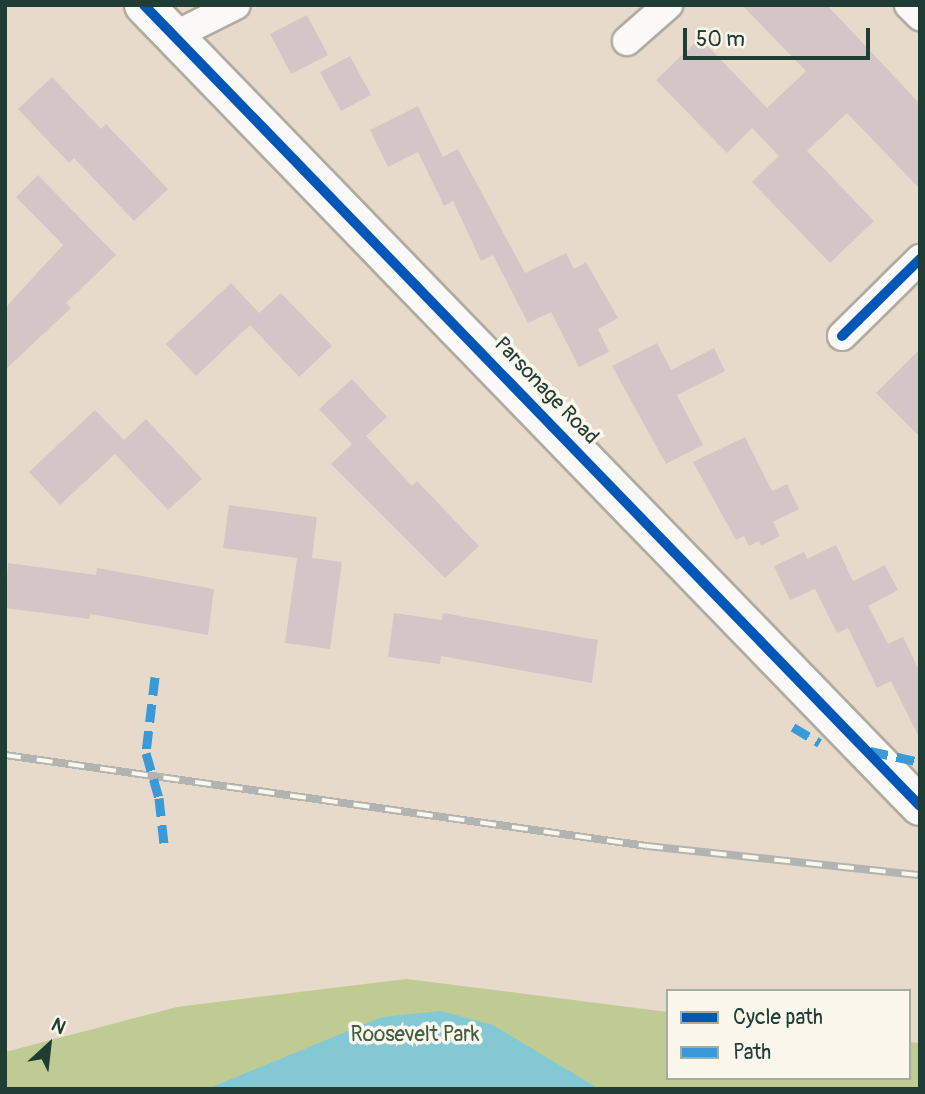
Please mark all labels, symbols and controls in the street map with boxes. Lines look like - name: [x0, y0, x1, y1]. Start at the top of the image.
- scale bar: [687, 14, 874, 58]
- text: 50 m: [696, 26, 745, 53]
- street label: Parsonage Road: [489, 332, 603, 450]
- legend: [666, 989, 911, 1080]
- text: Cycle path: [733, 1004, 823, 1031]
- north arrow: [14, 1010, 84, 1080]
- text: N: [47, 1013, 70, 1040]
- park label: Roosevelt Park: [350, 1022, 480, 1048]
- text: Path: [733, 1039, 771, 1066]

